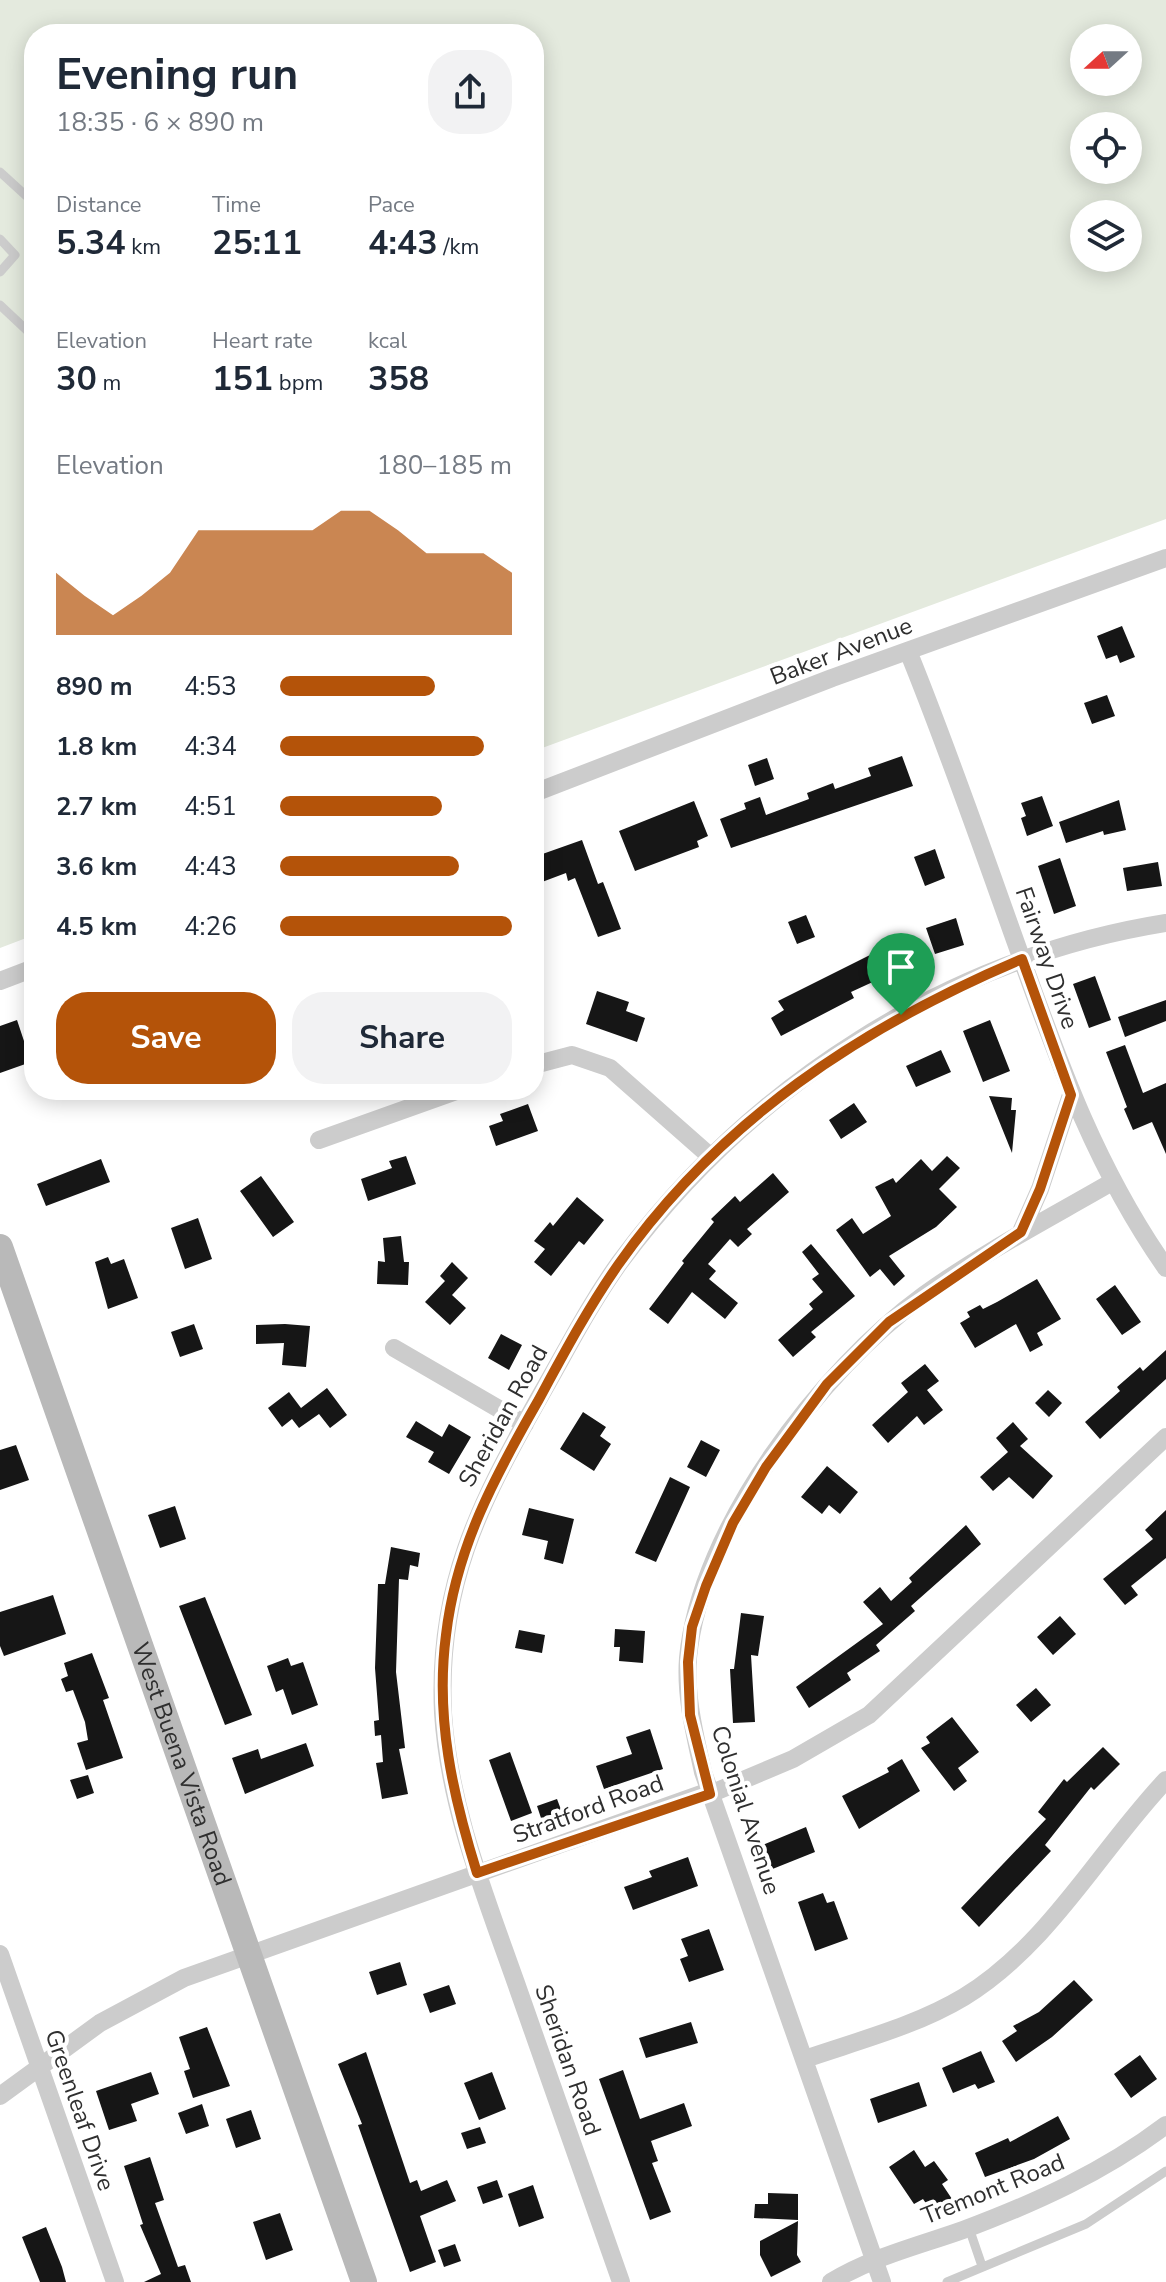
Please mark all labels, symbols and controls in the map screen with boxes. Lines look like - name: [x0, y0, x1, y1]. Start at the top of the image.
- north arrow: [1070, 24, 1142, 96]
- map controls: [1070, 24, 1142, 272]
- text: Evening run: [56, 45, 298, 105]
- button: share: [428, 50, 512, 134]
- text: 18:35 · 6 × 890 m: [56, 105, 264, 140]
- button: locate: [1070, 112, 1142, 184]
- text: Distance: [56, 190, 141, 220]
- text: Time: [212, 190, 261, 220]
- text: Pace: [368, 190, 415, 220]
- button: layers: [1070, 200, 1142, 272]
- text: 5.34: [56, 220, 126, 266]
- text: 25:11: [212, 220, 302, 266]
- text: 4:43: [368, 220, 438, 266]
- text: km: [126, 232, 161, 262]
- text: /km: [438, 232, 479, 262]
- text: Elevation: [56, 326, 147, 356]
- text: Heart rate: [212, 326, 313, 356]
- text: kcal: [368, 326, 407, 356]
- text: 30: [56, 356, 97, 402]
- text: 151: [212, 356, 273, 402]
- text: 358: [368, 356, 429, 402]
- text: m: [97, 368, 121, 398]
- text: bpm: [273, 368, 323, 398]
- text: Elevation: [56, 448, 164, 483]
- text: 180–185 m: [376, 448, 512, 483]
- street label: Baker Avenue: [765, 609, 917, 693]
- text: 890 m: [56, 669, 133, 704]
- text: 4:53: [184, 669, 237, 704]
- text: 1.8 km: [56, 729, 137, 764]
- text: 4:34: [184, 729, 237, 764]
- text: 2.7 km: [56, 789, 137, 824]
- text: 4:51: [184, 789, 237, 824]
- text: 3.6 km: [56, 849, 137, 884]
- text: 4:43: [184, 849, 237, 884]
- street label: Fairway Drive: [1008, 883, 1086, 1033]
- text: 4.5 km: [56, 909, 137, 944]
- text: 4:26: [184, 909, 237, 944]
- pin: [867, 933, 935, 1015]
- icon: arrive: [879, 945, 923, 989]
- button: Save: [56, 992, 276, 1084]
- button: Share: [292, 992, 512, 1084]
- street label: Sheridan Road: [451, 1339, 555, 1493]
- street label: West Buena Vista Road: [124, 1638, 239, 1890]
- street label: Colonial Avenue: [704, 1721, 788, 1899]
- street label: Stratford Road: [508, 1767, 668, 1851]
- street label: Sheridan Road: [527, 1980, 609, 2140]
- street label: Greenleaf Drive: [37, 2025, 123, 2195]
- street label: Tremont Road: [917, 2146, 1069, 2232]

